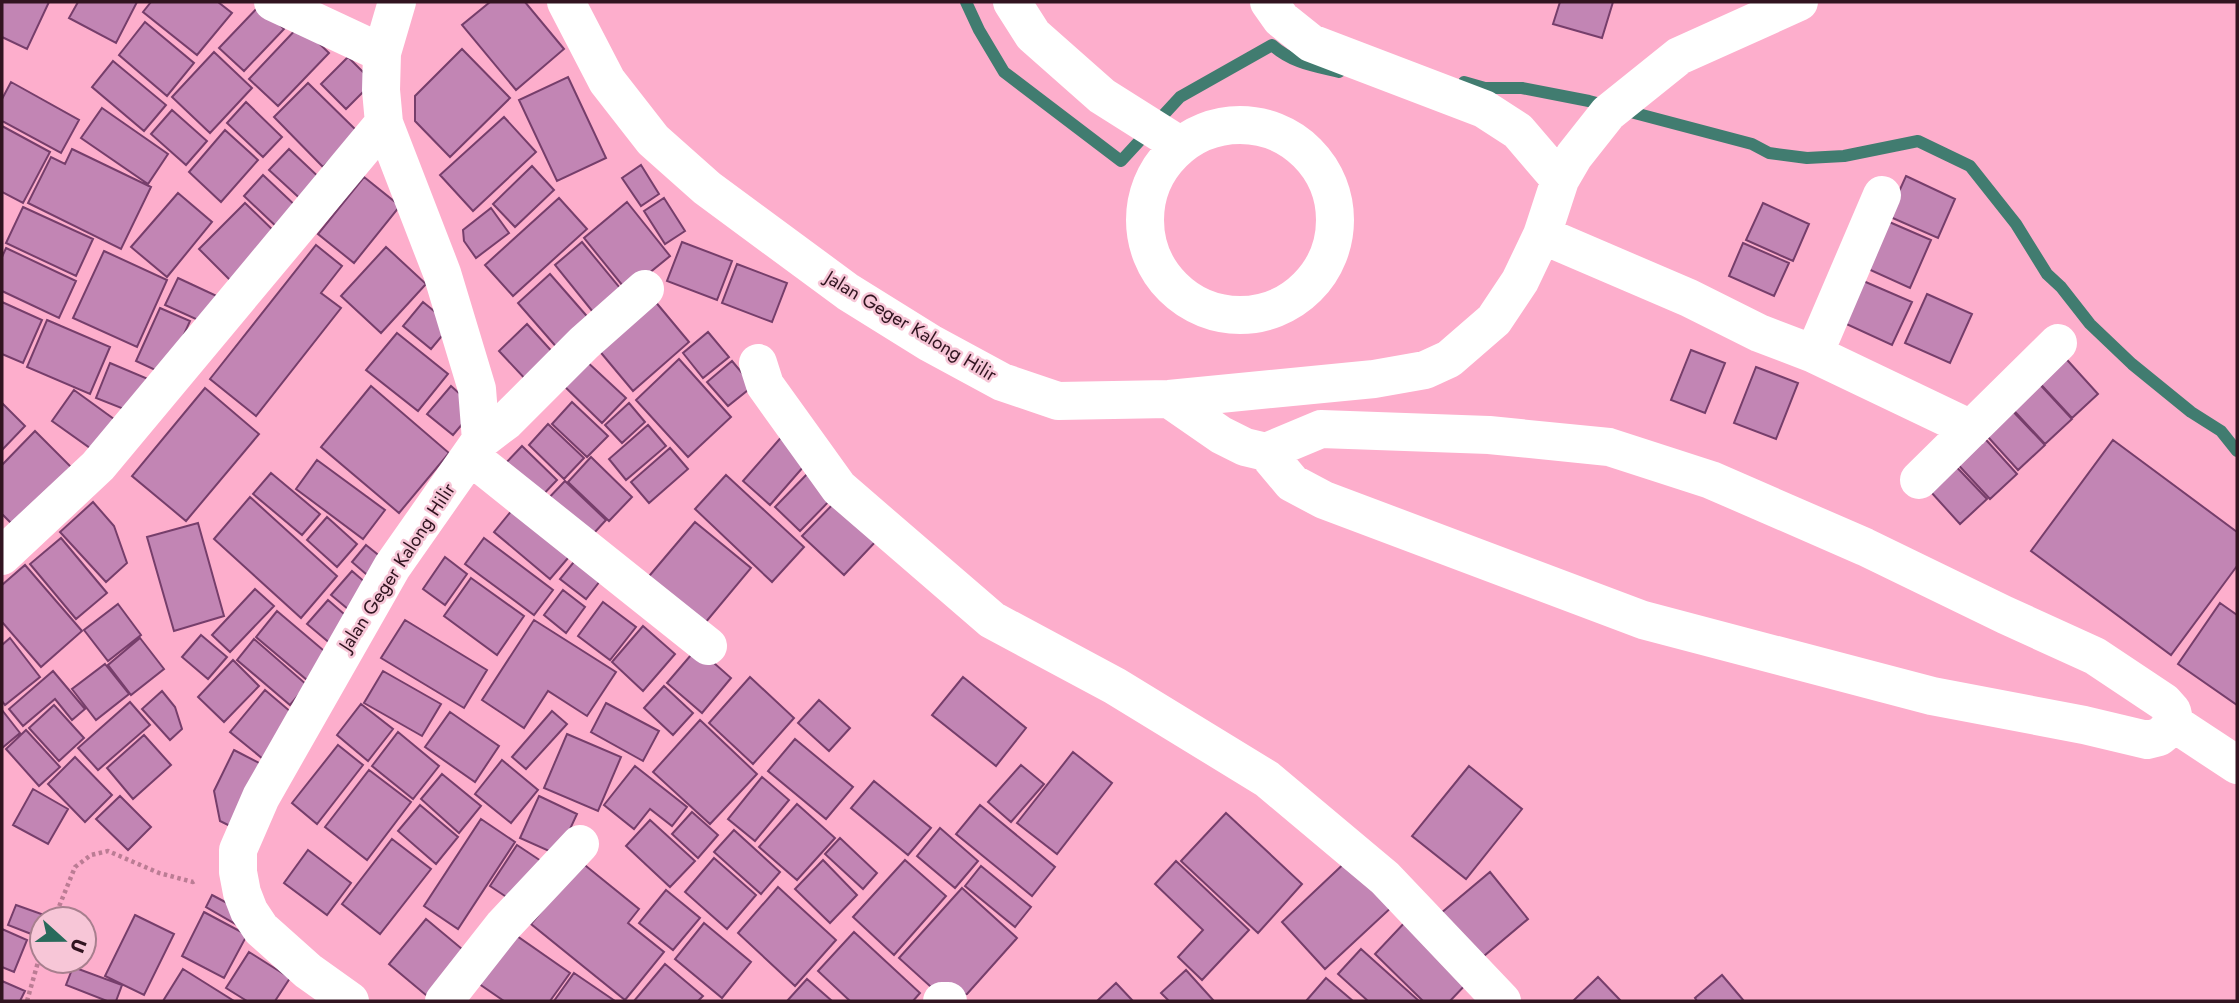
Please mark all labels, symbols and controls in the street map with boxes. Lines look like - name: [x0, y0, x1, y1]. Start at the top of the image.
- street label: Jalan Geger Kalong Hilir: [818, 262, 1002, 388]
- street label: Jalan Geger Kalong Hilir: [331, 477, 462, 659]
- north arrow: [28, 905, 98, 975]
- text: U: [63, 935, 93, 957]

